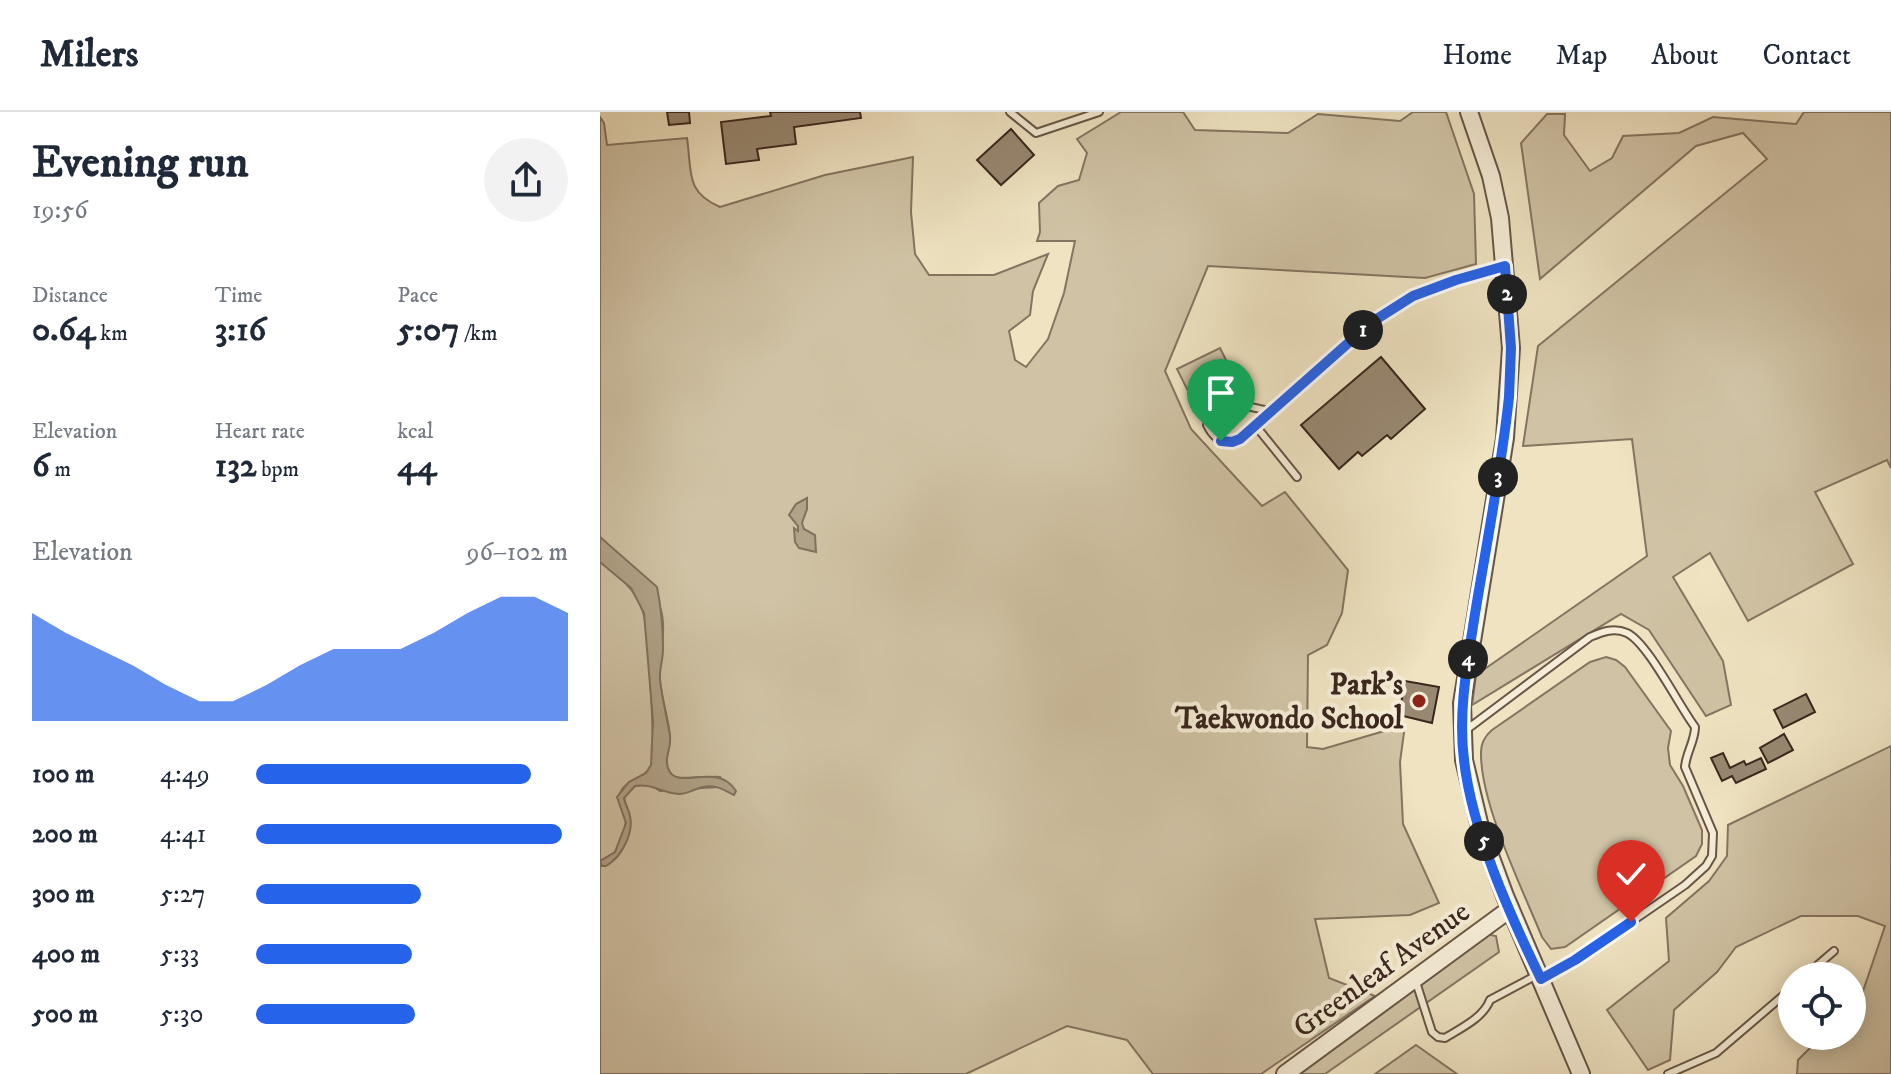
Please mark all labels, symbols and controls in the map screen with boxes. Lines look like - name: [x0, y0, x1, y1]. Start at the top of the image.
- text: Milers: [40, 31, 138, 79]
- text: Home: [1443, 38, 1512, 73]
- text: Map: [1556, 38, 1607, 73]
- text: About: [1651, 38, 1718, 73]
- text: Contact: [1762, 38, 1851, 73]
- text: Evening run: [32, 136, 249, 191]
- button: share: [484, 138, 568, 222]
- text: 19:56: [32, 194, 88, 227]
- pin: 2: [1487, 274, 1527, 314]
- text: 2: [1502, 280, 1512, 307]
- text: Distance: [32, 282, 108, 309]
- text: Time: [215, 282, 262, 309]
- text: Pace: [397, 282, 438, 309]
- text: 0.64: [32, 309, 96, 351]
- text: 3:16: [215, 309, 266, 351]
- text: 5:07: [397, 309, 459, 351]
- pin: 1: [1343, 310, 1383, 350]
- text: 1: [1359, 316, 1367, 343]
- text: km: [96, 320, 128, 347]
- text: /km: [459, 320, 497, 347]
- pin: [1187, 359, 1255, 441]
- icon: arrive: [1199, 371, 1243, 415]
- text: Elevation: [32, 418, 117, 445]
- text: Heart rate: [215, 418, 305, 445]
- text: kcal: [397, 418, 433, 445]
- text: 6: [32, 445, 50, 487]
- text: 132: [215, 445, 257, 487]
- text: 44: [397, 445, 436, 487]
- text: m: [50, 456, 71, 483]
- text: bpm: [257, 456, 299, 483]
- pin: 3: [1478, 457, 1518, 497]
- text: 3: [1494, 463, 1502, 490]
- text: Elevation: [32, 536, 133, 569]
- text: 96–102 m: [466, 536, 568, 569]
- pin: 4: [1448, 639, 1488, 679]
- text: 4: [1462, 645, 1474, 672]
- place label: Park’s Taekwondo School: [1174, 667, 1404, 738]
- marker: Park’s Taekwondo School: [1410, 692, 1428, 710]
- text: 100 m: [32, 758, 95, 791]
- text: 4:49: [160, 758, 210, 791]
- text: 200 m: [32, 818, 98, 851]
- text: 4:41: [160, 818, 206, 851]
- pin: 5: [1464, 821, 1504, 861]
- text: 5: [1479, 827, 1489, 854]
- pin: [1597, 840, 1665, 922]
- icon: check: [1609, 852, 1653, 896]
- text: 300 m: [32, 878, 95, 911]
- text: 5:27: [160, 878, 206, 911]
- street label: Greenleaf Avenue: [1286, 894, 1477, 1047]
- text: 400 m: [32, 938, 100, 971]
- text: 5:33: [160, 938, 199, 971]
- map controls: [1778, 962, 1866, 1050]
- button: locate: [1778, 962, 1866, 1050]
- text: 500 m: [32, 998, 98, 1031]
- text: 5:30: [160, 998, 203, 1031]

